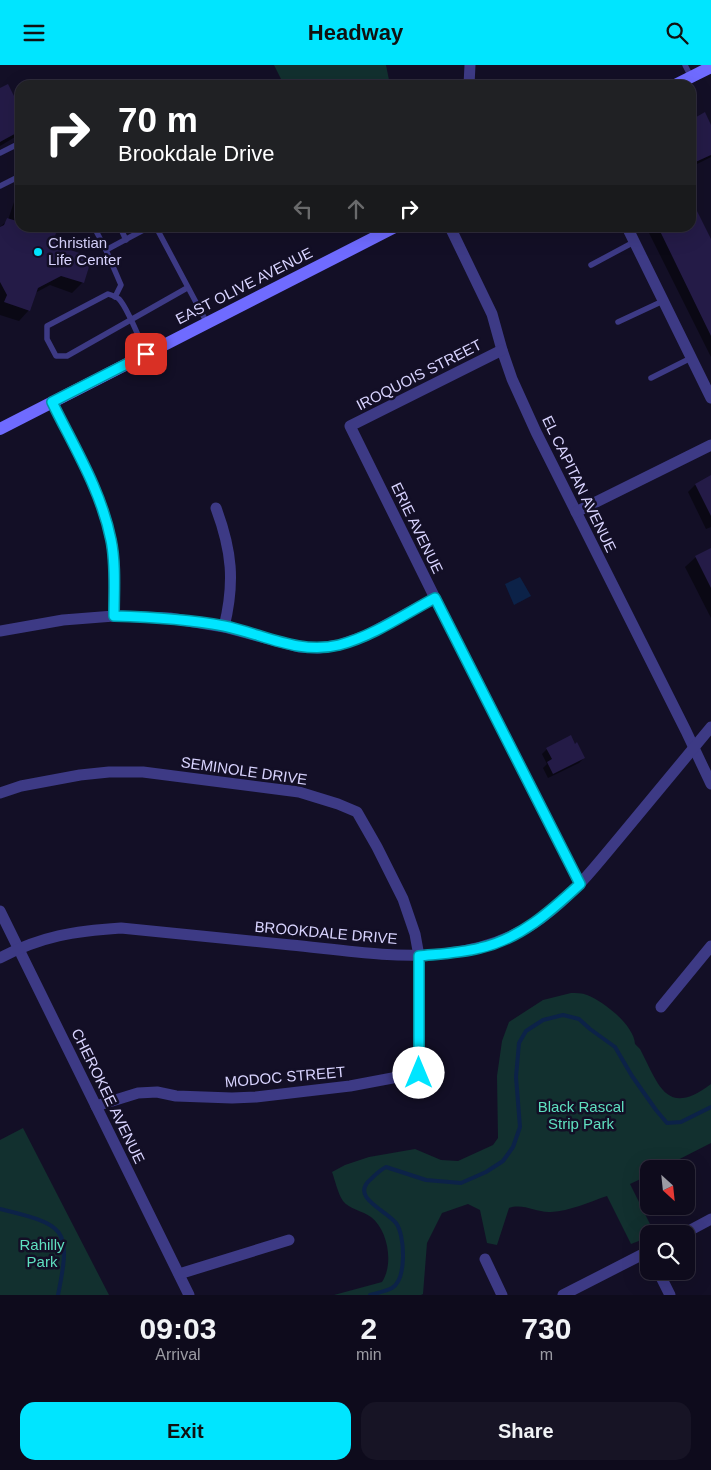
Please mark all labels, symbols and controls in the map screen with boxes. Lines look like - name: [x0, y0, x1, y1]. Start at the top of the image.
- icon: menu: [20, 19, 48, 47]
- icon: search: [663, 19, 691, 47]
- text: Headway: [308, 20, 403, 45]
- icon: right: [35, 100, 100, 165]
- text: 70 m: [118, 100, 198, 139]
- text: Brookdale Drive: [118, 141, 275, 166]
- icon: left: [289, 195, 317, 223]
- icon: ahead: [342, 195, 370, 223]
- icon: right: [395, 195, 423, 223]
- place label: Christian Life Center: [48, 234, 121, 268]
- street label: EAST OLIVE AVENUE: [173, 244, 315, 327]
- marker: Christian Life Center: [32, 246, 44, 258]
- pin: [125, 333, 167, 375]
- street label: IROQUOIS STREET: [353, 336, 484, 414]
- icon: arrive: [132, 340, 160, 368]
- street label: EL CAPITAN AVENUE: [539, 413, 620, 555]
- street label: ERIE AVENUE: [388, 480, 447, 576]
- street label: SEMINOLE DRIVE: [180, 753, 308, 788]
- street label: BROOKDALE DRIVE: [254, 918, 398, 947]
- street label: CHEROKEE AVENUE: [68, 1025, 149, 1166]
- position arrow: [392, 1046, 444, 1098]
- street label: MODOC STREET: [224, 1063, 346, 1090]
- park label: Black Rascal Strip Park: [538, 1098, 624, 1132]
- north arrow: [640, 1160, 695, 1215]
- map controls: [640, 1160, 695, 1280]
- button: search: [640, 1225, 695, 1280]
- park label: Rahilly Park: [19, 1236, 65, 1270]
- text: 09:03: [140, 1312, 216, 1345]
- text: 2: [360, 1312, 377, 1345]
- text: 730: [521, 1312, 571, 1345]
- text: Arrival: [155, 1346, 201, 1363]
- text: min: [356, 1346, 382, 1363]
- text: m: [540, 1346, 553, 1363]
- button: Exit: [20, 1402, 351, 1460]
- button: Share: [361, 1402, 691, 1460]

